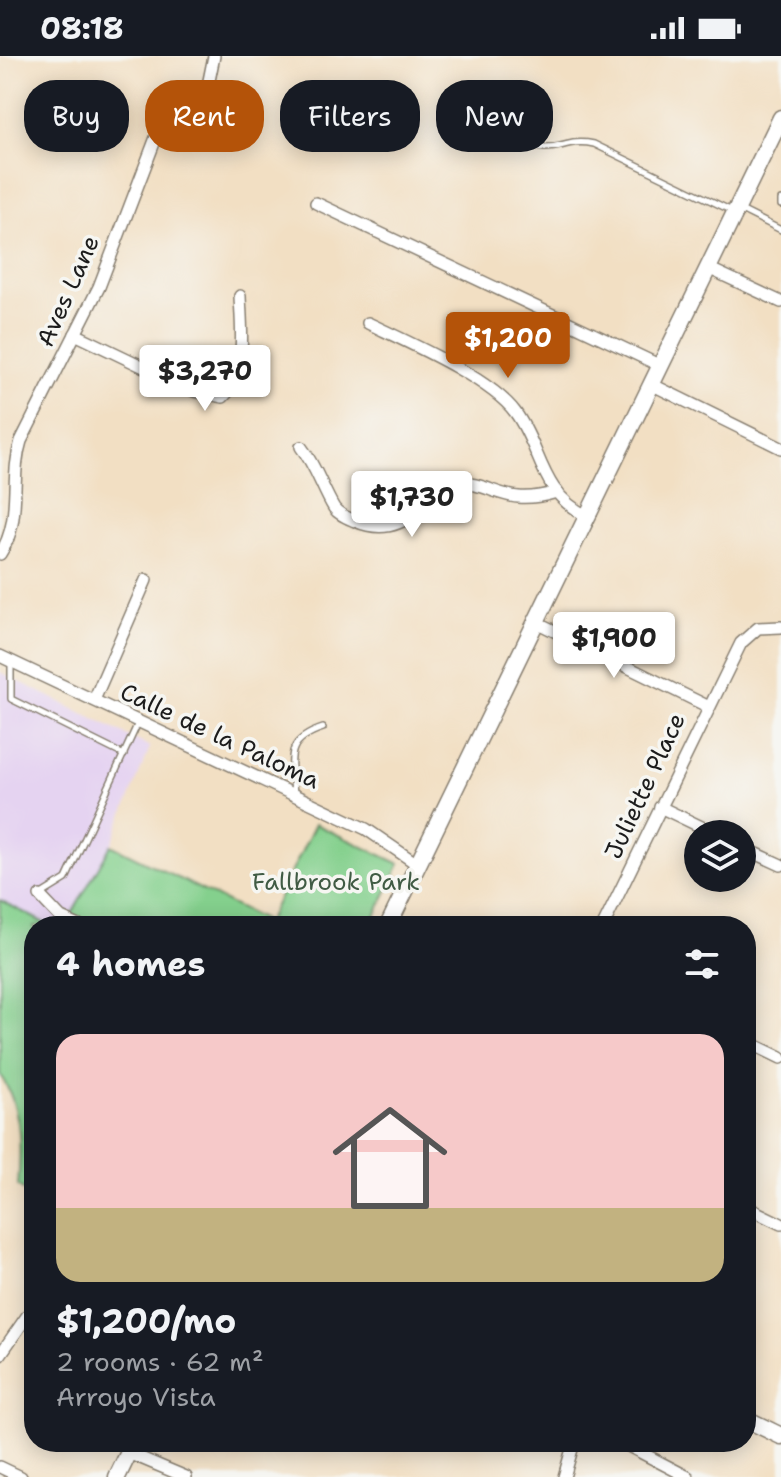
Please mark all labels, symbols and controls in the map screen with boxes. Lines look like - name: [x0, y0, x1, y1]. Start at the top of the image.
- text: 08:18: [40, 8, 124, 49]
- chip: Buy: [24, 80, 129, 152]
- chip: Rent: [145, 80, 264, 152]
- chip: Filters: [280, 80, 420, 152]
- chip: New: [436, 80, 553, 152]
- street label: Aves Lane: [29, 230, 107, 352]
- pin: $1,200: [443, 312, 573, 380]
- text: $1,200: [464, 320, 552, 355]
- pin: $3,270: [140, 345, 270, 413]
- text: $3,270: [157, 353, 253, 388]
- pin: $1,730: [347, 471, 477, 539]
- text: $1,730: [369, 479, 455, 514]
- pin: $1,900: [549, 612, 679, 680]
- text: $1,900: [571, 620, 657, 655]
- street label: Calle de la Paloma: [115, 676, 325, 796]
- street label: Juliette Place: [597, 708, 693, 864]
- map controls: [684, 820, 756, 892]
- button: layers: [684, 820, 756, 892]
- park label: Fallbrook Park: [252, 866, 420, 898]
- text: 4 homes: [56, 941, 205, 987]
- icon: filters: [680, 942, 724, 986]
- icon: home: [318, 1086, 462, 1230]
- text: $1,200/mo: [56, 1298, 236, 1344]
- text: 2 rooms · 62 m²: [56, 1344, 264, 1379]
- text: Arroyo Vista: [56, 1379, 216, 1414]

